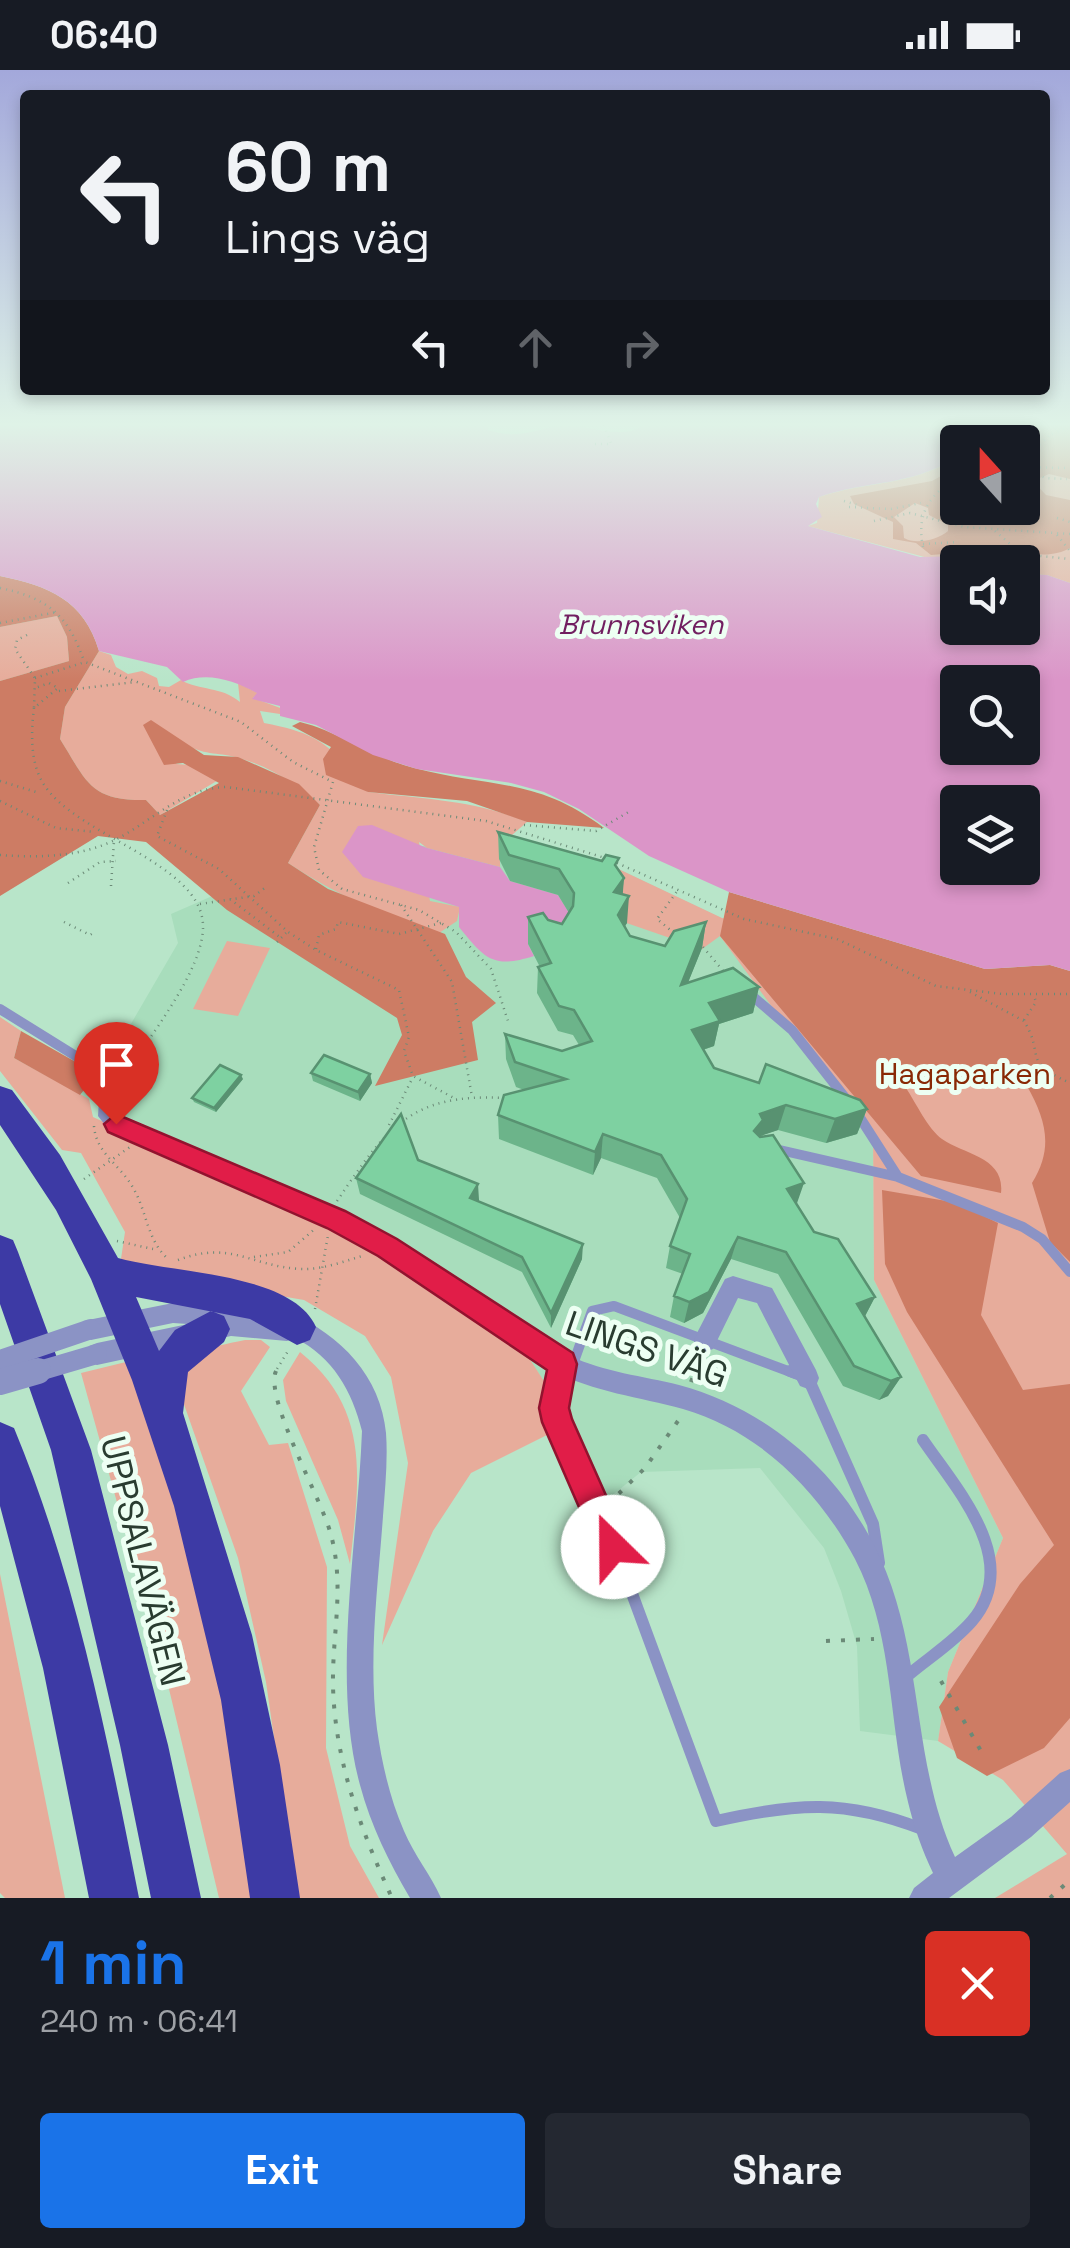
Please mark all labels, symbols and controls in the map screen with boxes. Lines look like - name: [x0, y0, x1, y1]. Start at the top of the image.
- text: 06:40: [50, 11, 158, 59]
- text: 60 m: [225, 122, 391, 211]
- icon: left: [60, 130, 190, 260]
- text: Lings väg: [225, 209, 430, 266]
- icon: left: [403, 320, 458, 375]
- icon: ahead: [508, 320, 563, 375]
- icon: right: [613, 320, 668, 375]
- north arrow: [940, 425, 1040, 525]
- map controls: [940, 425, 1040, 885]
- button: sound: [940, 545, 1040, 645]
- water label: Brunnsviken: [559, 606, 724, 642]
- button: search: [940, 665, 1040, 765]
- button: layers: [940, 785, 1040, 885]
- pin: [74, 1022, 159, 1125]
- icon: arrive: [89, 1037, 144, 1092]
- park label: Hagaparken: [879, 1054, 1051, 1093]
- street label: LINGS VÄG: [560, 1301, 734, 1397]
- street label: UPPSALAVÄGEN: [91, 1432, 195, 1690]
- position arrow: [561, 1495, 665, 1599]
- text: 1 min: [40, 1925, 187, 2002]
- button: close: [925, 1931, 1030, 2036]
- text: 240 m · 06:41: [40, 2001, 238, 2041]
- button: Exit: [40, 2113, 525, 2228]
- button: Share: [545, 2113, 1030, 2228]

